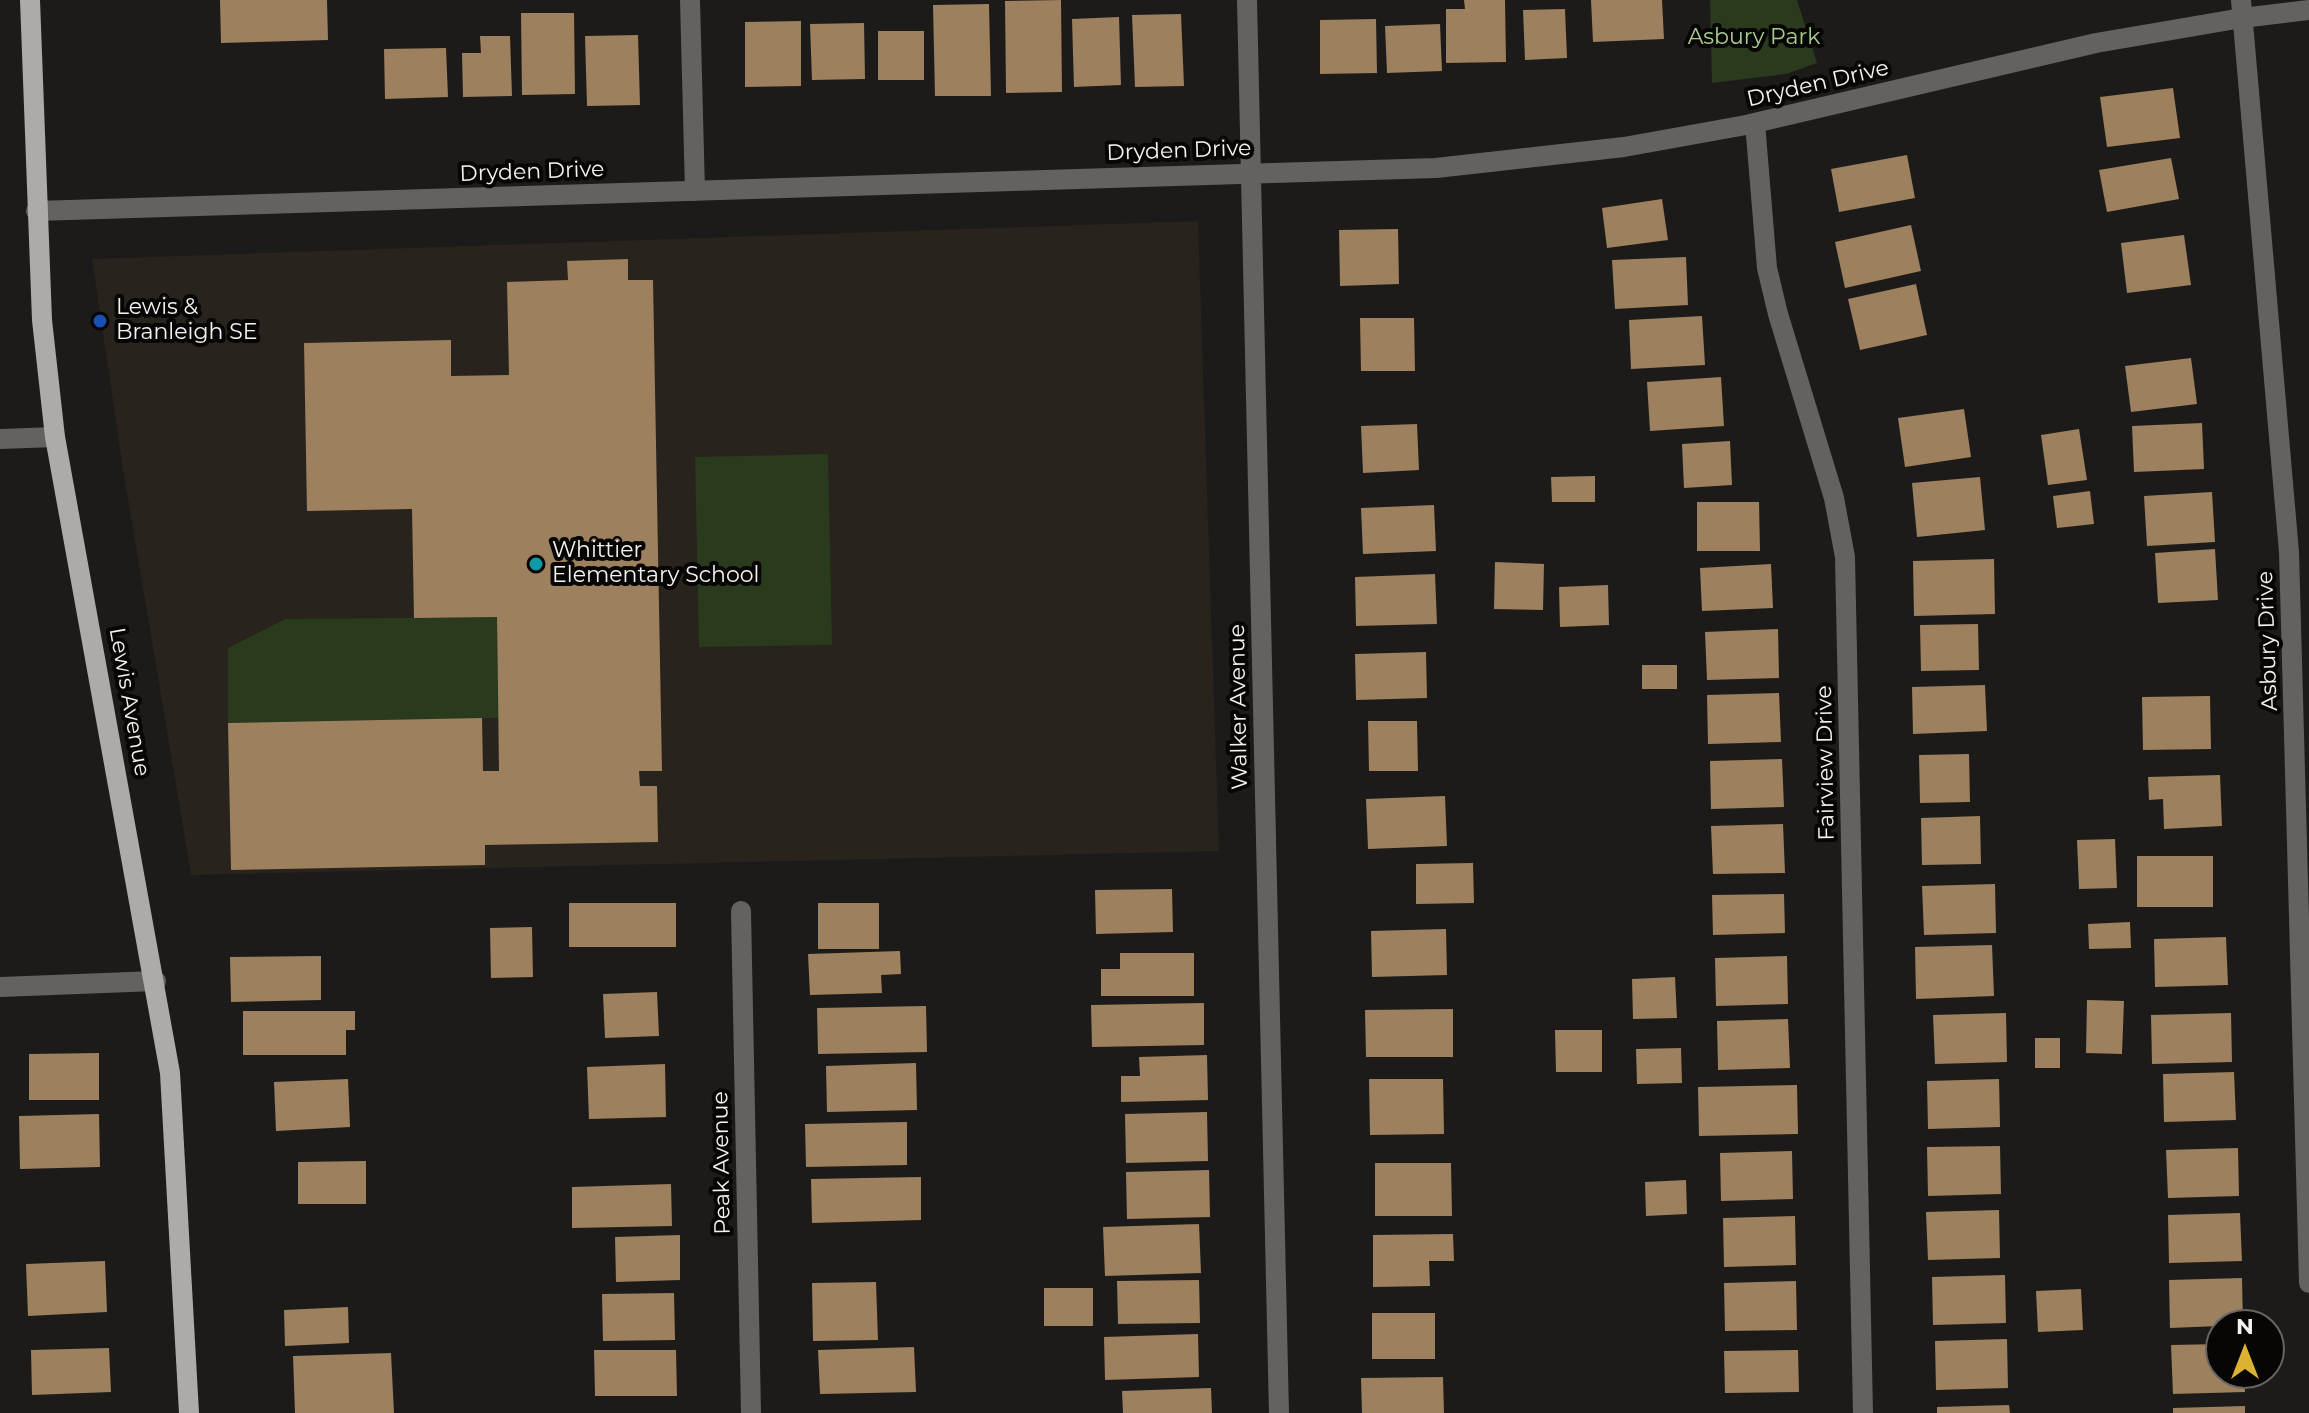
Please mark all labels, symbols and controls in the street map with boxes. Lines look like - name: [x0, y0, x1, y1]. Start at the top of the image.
- park label: Asbury Park: [1688, 25, 1820, 51]
- street label: Dryden Drive: [1744, 55, 1892, 113]
- street label: Dryden Drive: [1106, 135, 1252, 167]
- street label: Dryden Drive: [459, 156, 605, 188]
- place label: Lewis & Branleigh SE: [116, 295, 257, 346]
- marker: Lewis & Branleigh SE: [91, 312, 109, 330]
- place label: Whittier Elementary School: [552, 538, 759, 590]
- marker: Whittier Elementary School: [527, 555, 545, 573]
- street label: Asbury Drive: [2252, 571, 2284, 711]
- street label: Walker Avenue: [1224, 624, 1254, 790]
- street label: Lewis Avenue: [103, 626, 155, 778]
- street label: Fairview Drive: [1811, 685, 1841, 841]
- street label: Peak Avenue: [708, 1091, 736, 1235]
- north arrow: [2205, 1309, 2285, 1389]
- text: N: [2236, 1313, 2254, 1340]

